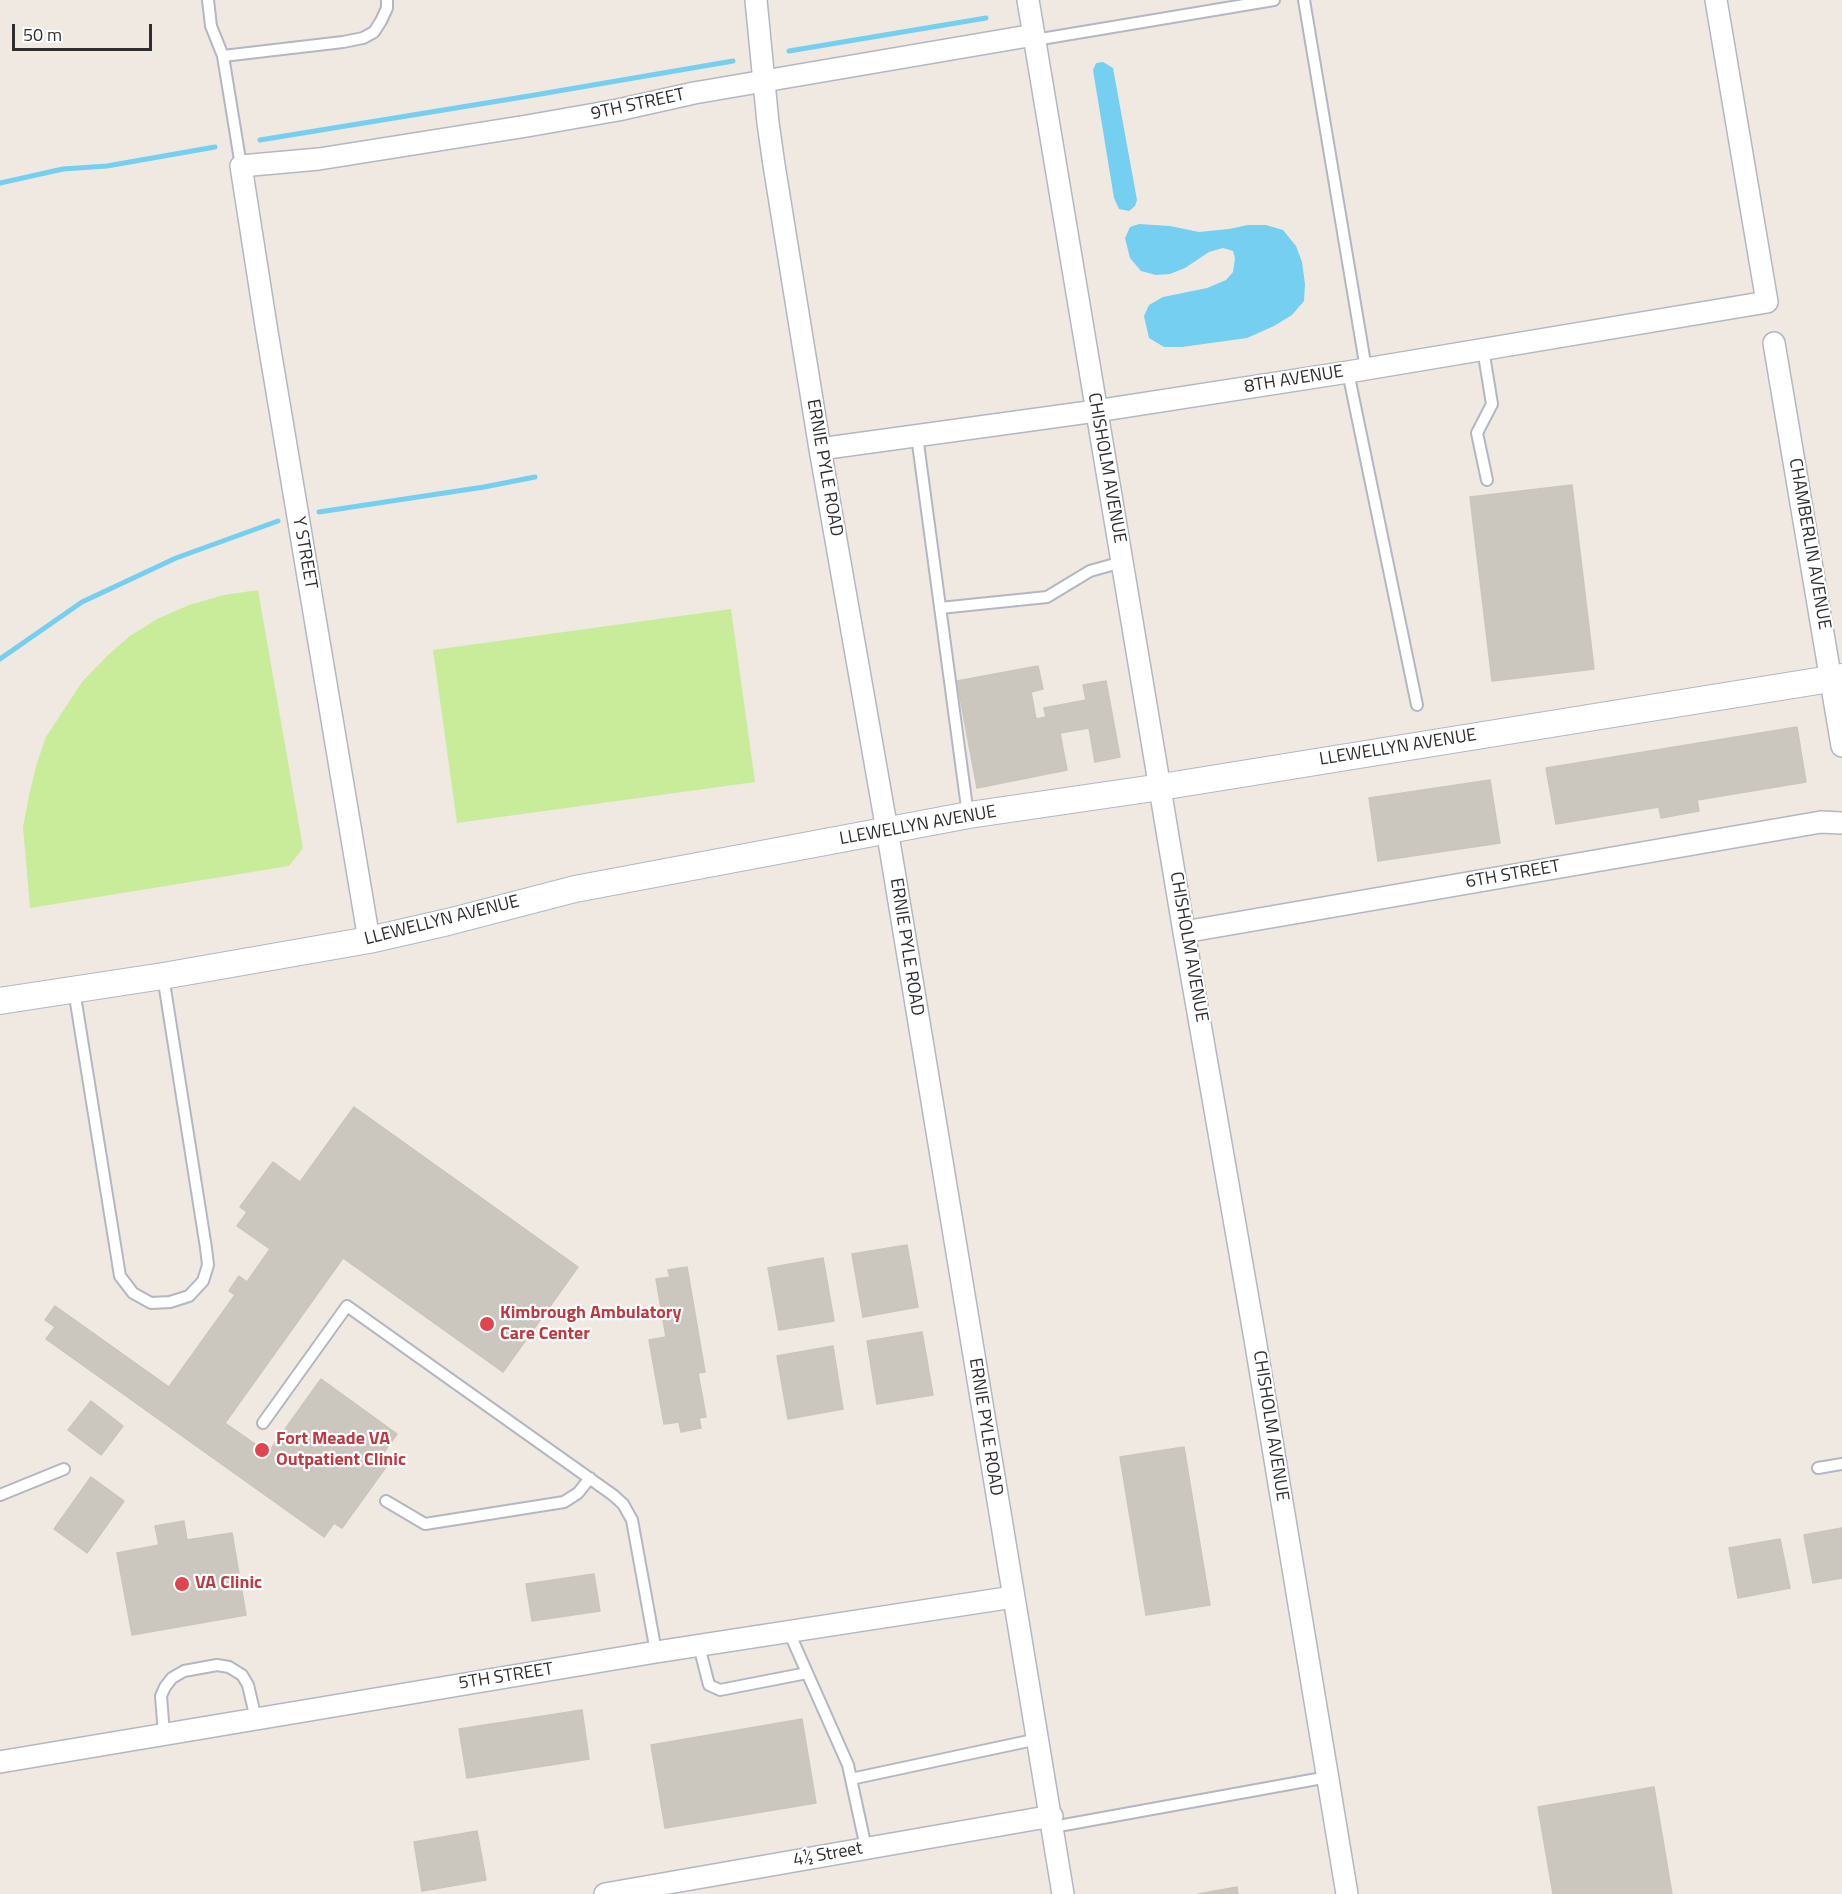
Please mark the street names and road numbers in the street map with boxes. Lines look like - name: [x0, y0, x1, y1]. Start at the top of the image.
- street label: 9TH STREET: [589, 85, 687, 125]
- street label: 8TH AVENUE: [1243, 362, 1345, 398]
- street label: CHISHOLM AVENUE: [1082, 391, 1130, 545]
- street label: ERNIE PYLE ROAD: [801, 398, 847, 538]
- street label: CHAMBERLIN AVENUE: [1783, 457, 1835, 631]
- street label: Y STREET: [287, 515, 321, 591]
- street label: LLEWELLYN AVENUE: [1318, 725, 1478, 771]
- street label: LLEWELLYN AVENUE: [838, 802, 998, 850]
- street label: 6TH STREET: [1464, 856, 1562, 894]
- street label: CHISHOLM AVENUE: [1164, 870, 1212, 1024]
- street label: ERNIE PYLE ROAD: [884, 877, 928, 1017]
- street label: LLEWELLYN AVENUE: [362, 891, 522, 951]
- street label: CHISHOLM AVENUE: [1247, 1349, 1293, 1503]
- street label: ERNIE PYLE ROAD: [963, 1357, 1007, 1497]
- street label: 5TH STREET: [457, 1659, 555, 1695]
- street label: 4½ Street: [792, 1838, 864, 1872]

